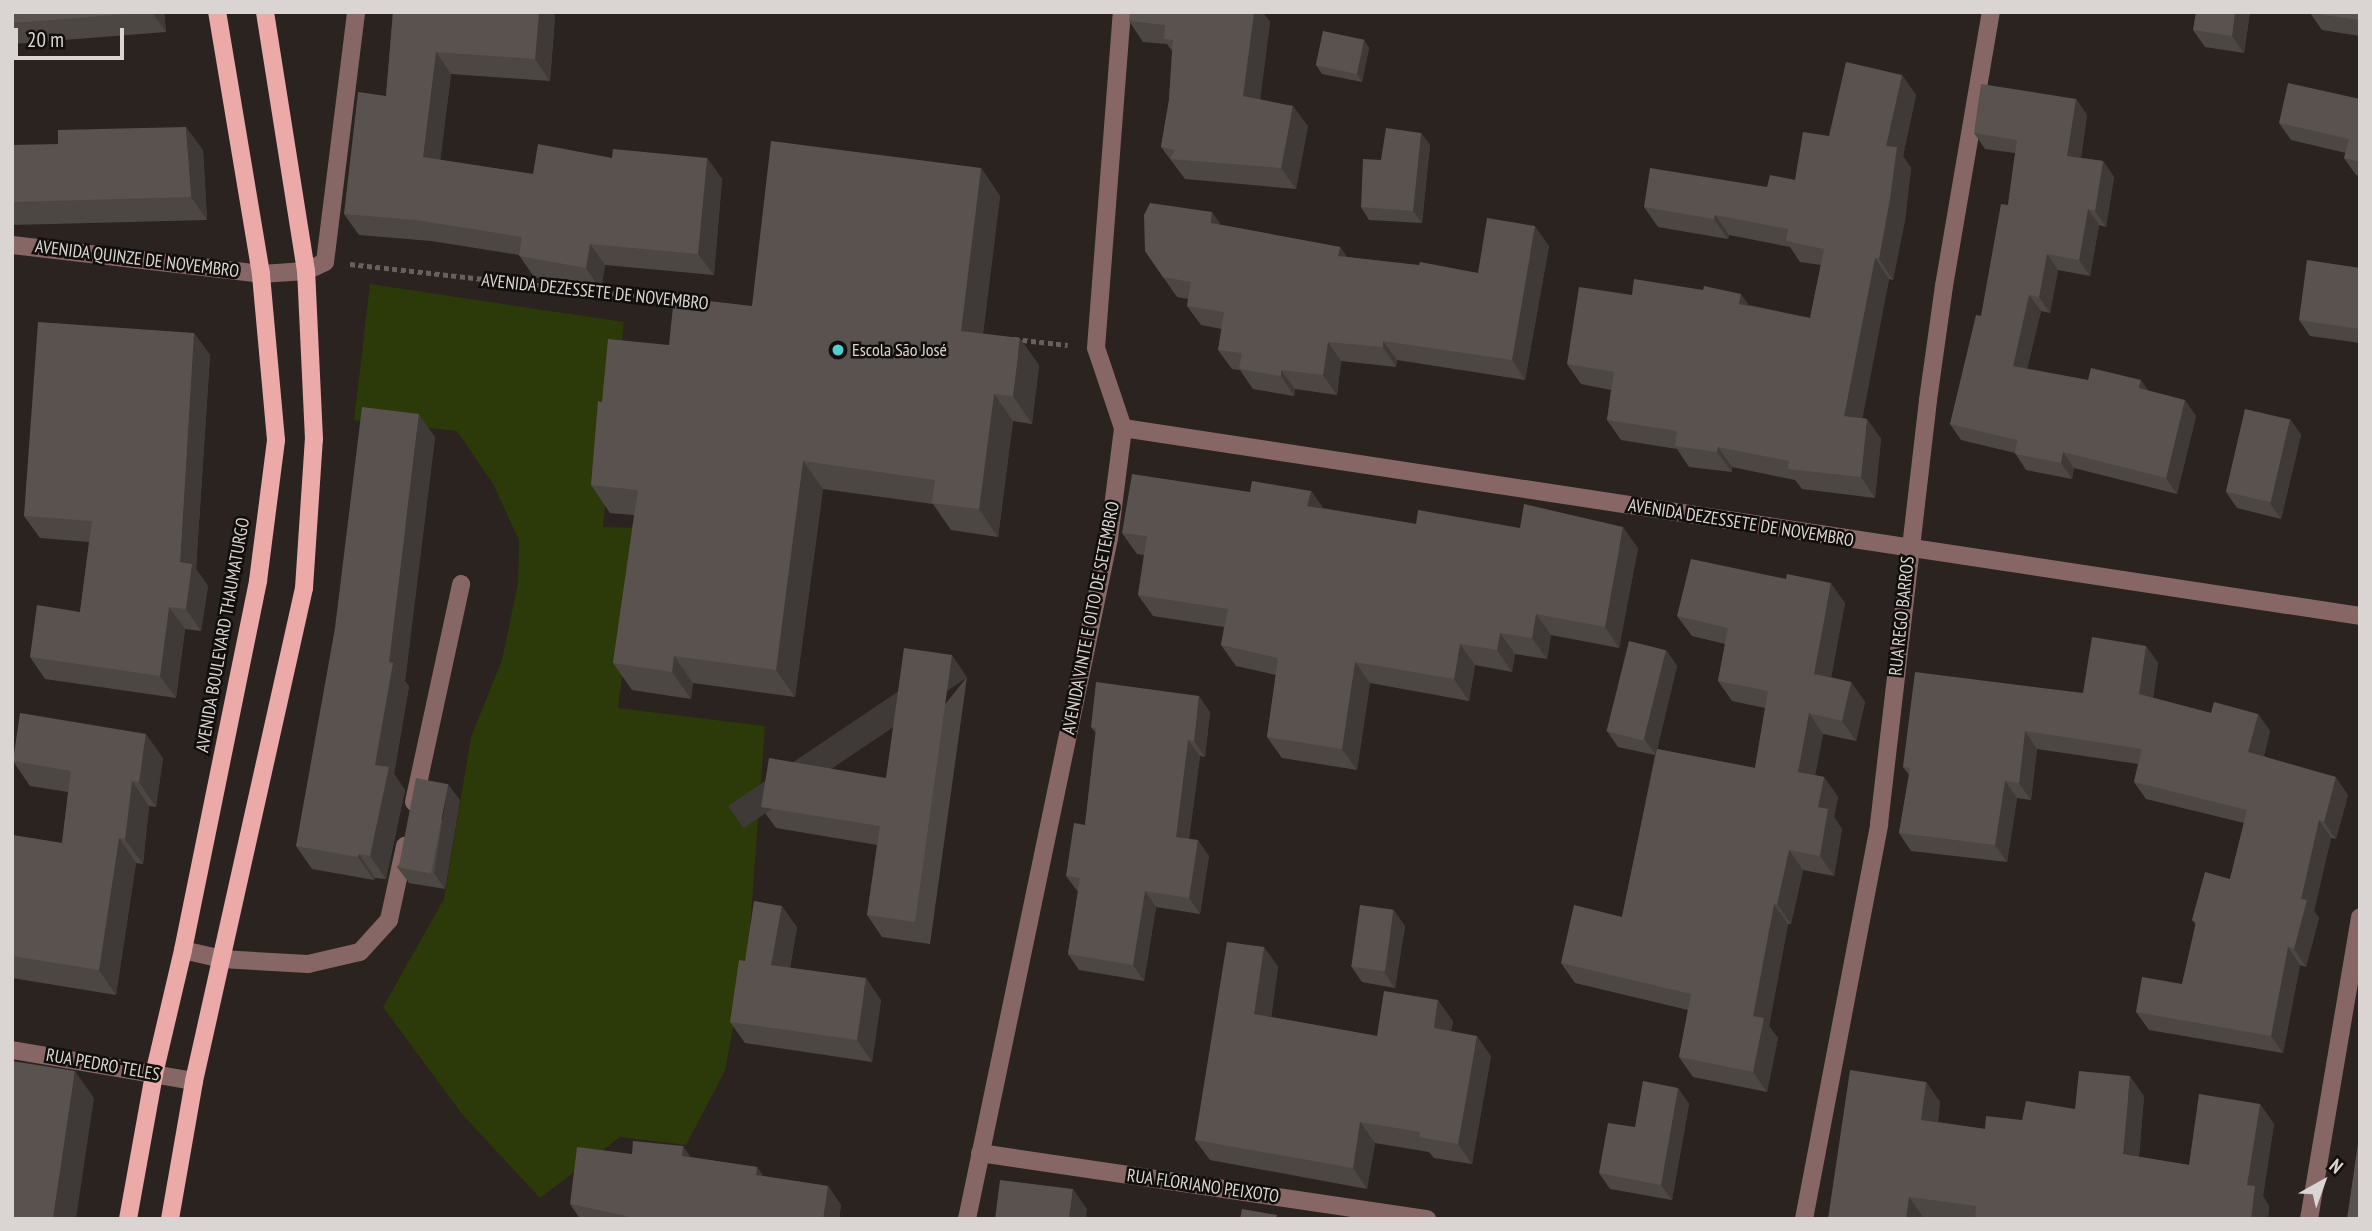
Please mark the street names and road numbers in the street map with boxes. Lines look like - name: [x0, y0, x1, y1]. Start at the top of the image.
- street label: AVENIDA QUINZE DE NOVEMBRO: [34, 236, 240, 282]
- street label: AVENIDA DEZESSETE DE NOVEMBRO: [480, 269, 710, 315]
- street label: AVENIDA DEZESSETE DE NOVEMBRO: [1626, 494, 1856, 552]
- street label: AVENIDA VINTE E OITO DE SETEMBRO: [1058, 499, 1124, 737]
- street label: AVENIDA BOULEVARD THAUMATURGO: [192, 515, 254, 755]
- street label: RUA REGO BARROS: [1885, 555, 1919, 677]
- street label: RUA PEDRO TELES: [44, 1044, 162, 1086]
- street label: RUA FLORIANO PEIXOTO: [1125, 1165, 1281, 1207]

